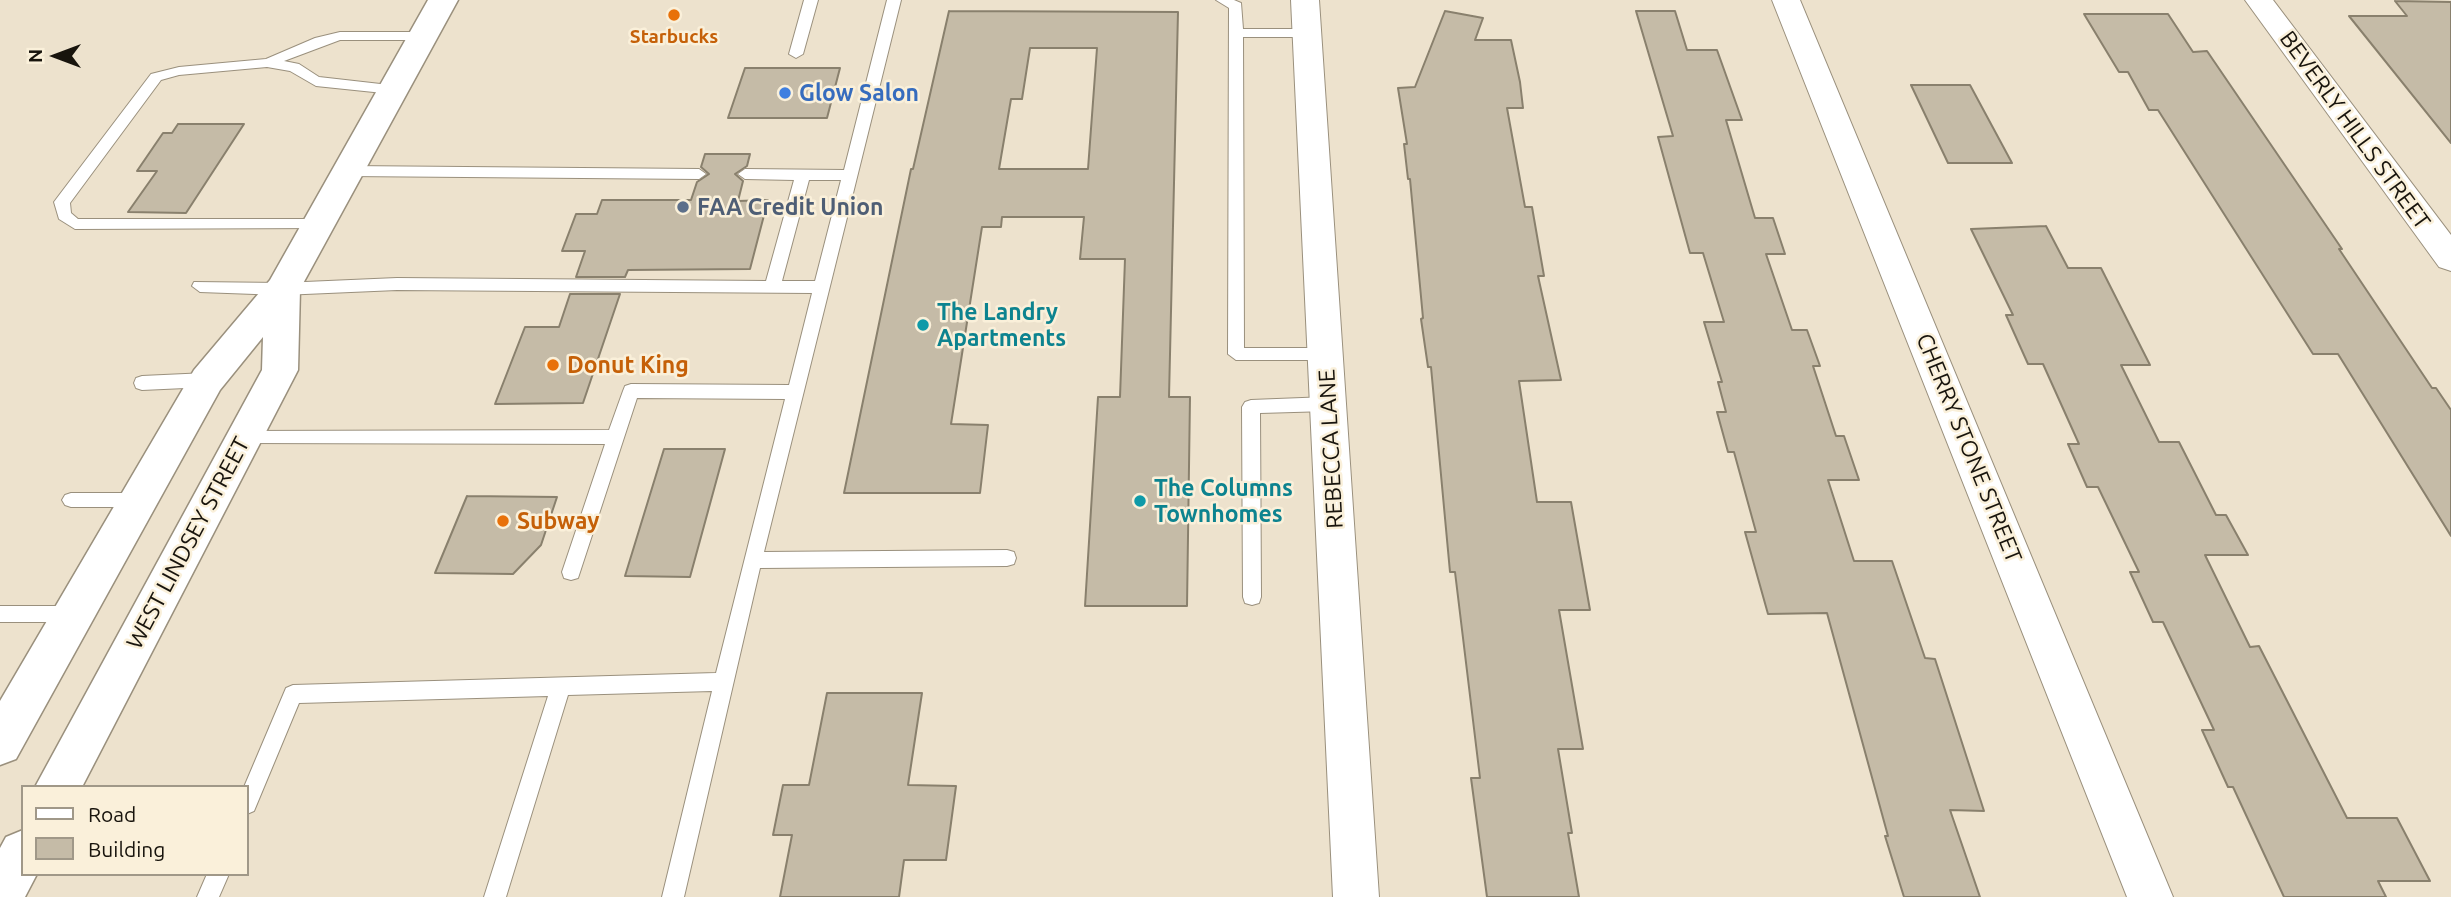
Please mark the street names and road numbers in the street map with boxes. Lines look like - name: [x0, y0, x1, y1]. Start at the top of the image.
- street label: BEVERLY HILLS STREET: [2274, 26, 2436, 234]
- street label: CHERRY STONE STREET: [1910, 329, 2028, 567]
- street label: REBECCA LANE: [1313, 369, 1349, 529]
- street label: WEST LINDSEY STREET: [120, 432, 256, 654]

